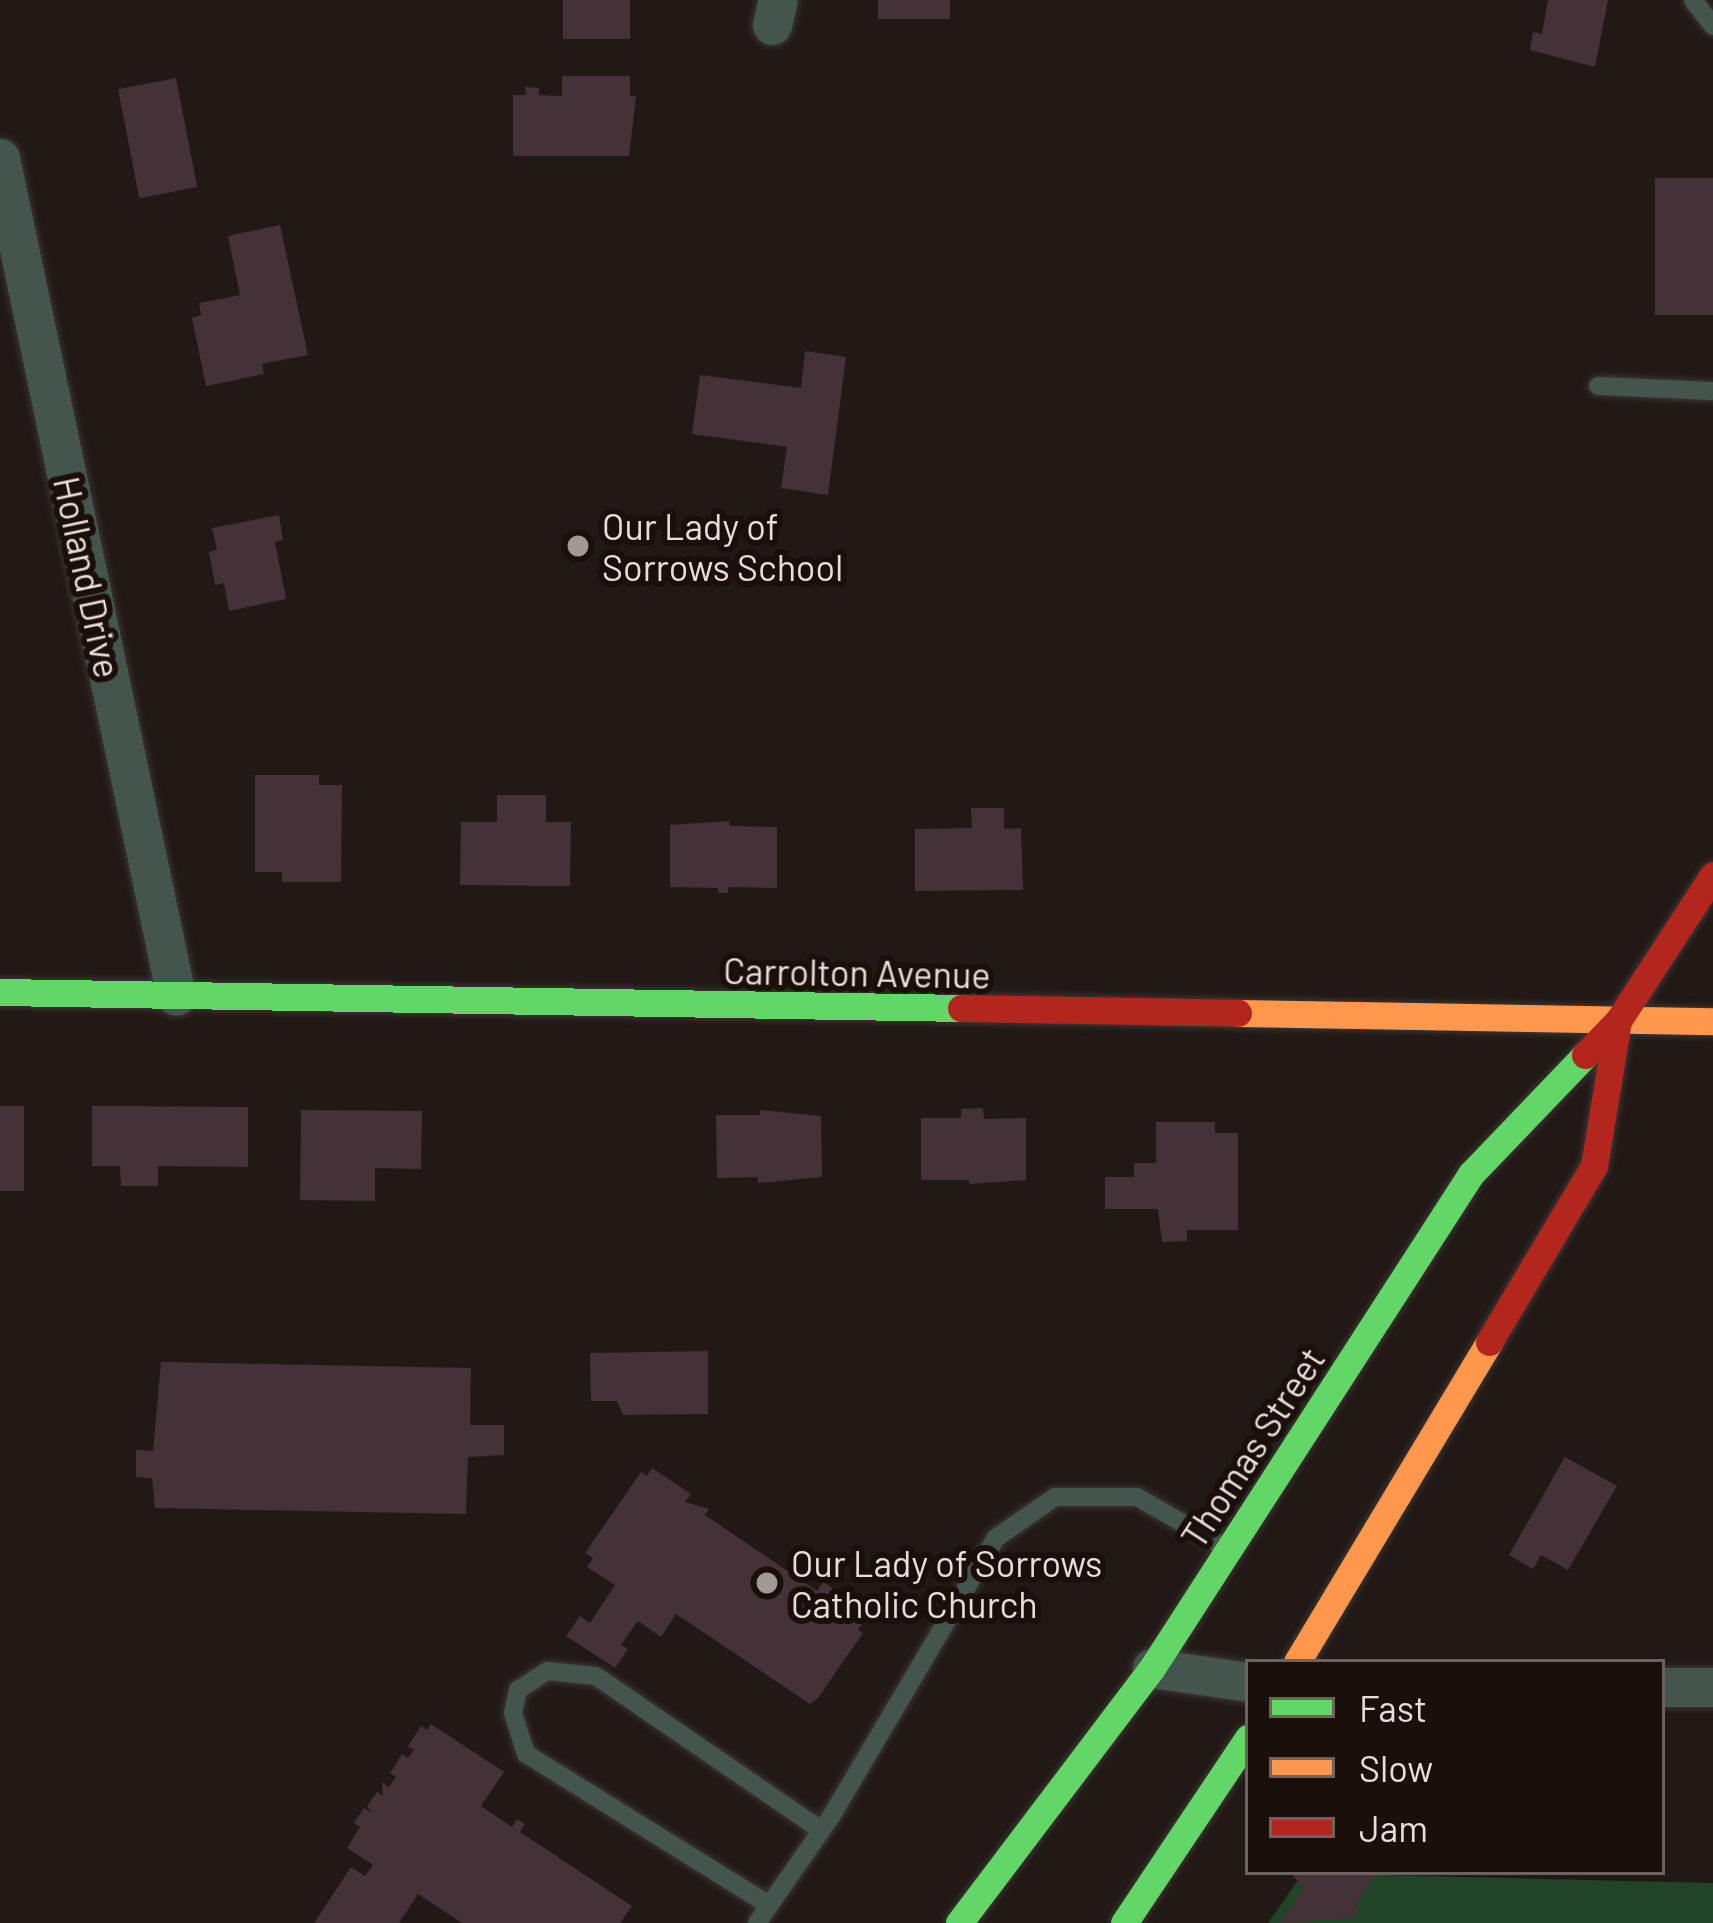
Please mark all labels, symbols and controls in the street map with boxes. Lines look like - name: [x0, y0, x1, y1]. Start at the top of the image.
- street label: Holland Drive: [46, 473, 130, 681]
- place label: Our Lady of Sorrows School: [602, 503, 843, 588]
- marker: Our Lady of Sorrows School: [565, 533, 591, 559]
- street label: Carrolton Avenue: [723, 948, 991, 996]
- street label: Thomas Street: [1171, 1339, 1333, 1555]
- place label: Our Lady of Sorrows Catholic Church: [791, 1540, 1102, 1625]
- marker: Our Lady of Sorrows Catholic Church: [754, 1570, 780, 1596]
- legend: [1245, 1659, 1665, 1875]
- text: Fast: [1359, 1686, 1427, 1729]
- text: Slow: [1359, 1746, 1433, 1789]
- text: Jam: [1359, 1806, 1428, 1849]

